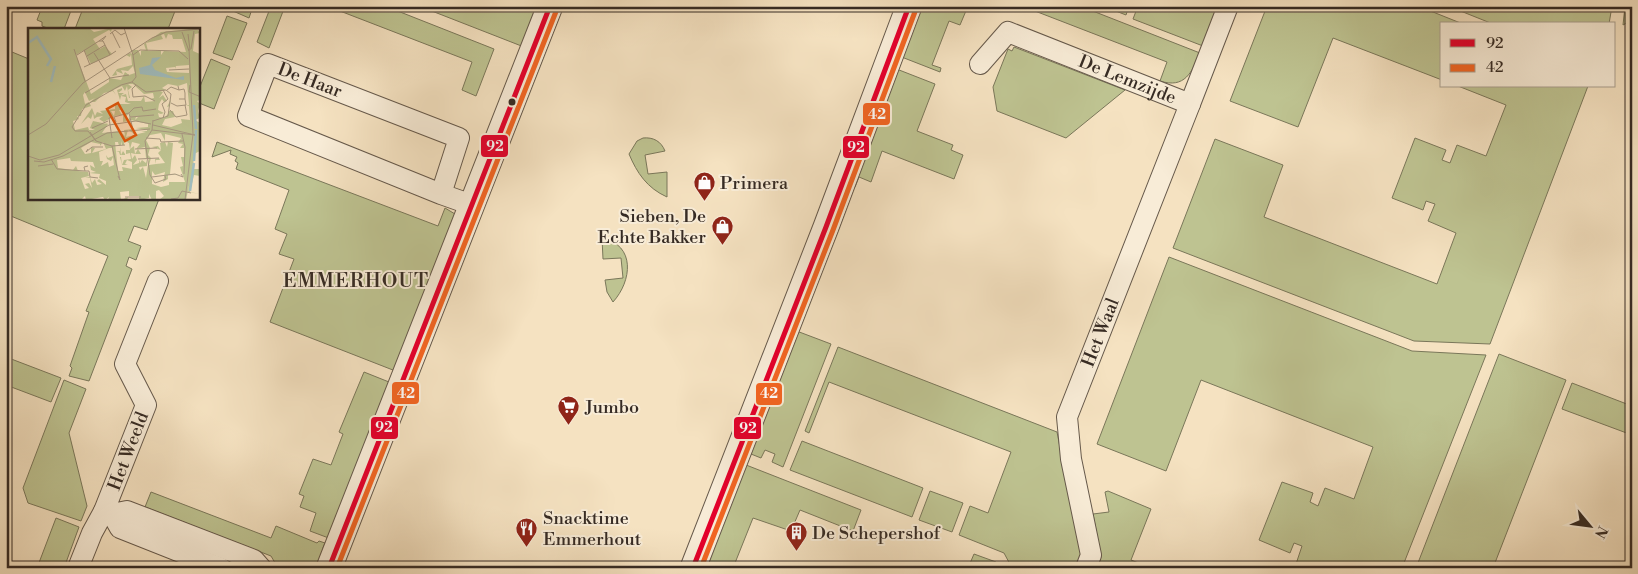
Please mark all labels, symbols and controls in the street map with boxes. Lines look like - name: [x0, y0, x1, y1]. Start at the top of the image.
- legend: [1440, 22, 1616, 88]
- inset map: [28, 28, 200, 200]
- text: 92: [1486, 34, 1504, 53]
- street label: De Lemzijde: [1075, 50, 1179, 109]
- street label: De Haar: [274, 58, 346, 103]
- text: 42: [1486, 58, 1503, 77]
- unlabelled marker: [507, 97, 517, 107]
- line badge: 42: [862, 102, 891, 126]
- text: 42: [868, 106, 886, 124]
- line badge: 92: [480, 134, 509, 158]
- line badge: 92: [842, 135, 870, 159]
- text: 92: [486, 138, 504, 156]
- text: 92: [847, 139, 865, 157]
- shop icon: Primera: [692, 171, 716, 202]
- place label: Primera: [720, 172, 789, 195]
- place label: Sieben, De Echte Bakker: [598, 205, 706, 249]
- shop icon: Sieben, De Echte Bakker: [710, 214, 734, 245]
- district label: EMMERHOUT: [283, 269, 429, 294]
- street label: Het Waal: [1077, 294, 1125, 371]
- line badge: 42: [391, 381, 420, 405]
- line badge: 42: [755, 382, 783, 406]
- text: 42: [397, 385, 415, 403]
- text: 42: [760, 385, 778, 403]
- supermarket icon: Jumbo: [557, 395, 581, 426]
- place label: Jumbo: [584, 396, 639, 419]
- street label: Het Weeld: [103, 408, 154, 494]
- line badge: 92: [370, 416, 399, 440]
- line badge: 92: [733, 416, 762, 440]
- text: 92: [375, 419, 393, 437]
- text: 92: [739, 420, 757, 438]
- north arrow: [1566, 502, 1616, 552]
- place label: Snacktime Emmerhout: [543, 507, 642, 551]
- restaurant icon: Snacktime Emmerhout: [515, 516, 539, 547]
- building icon: De Schepershof: [784, 521, 808, 552]
- place label: De Schepershof: [812, 522, 942, 545]
- text: N: [1590, 523, 1611, 541]

